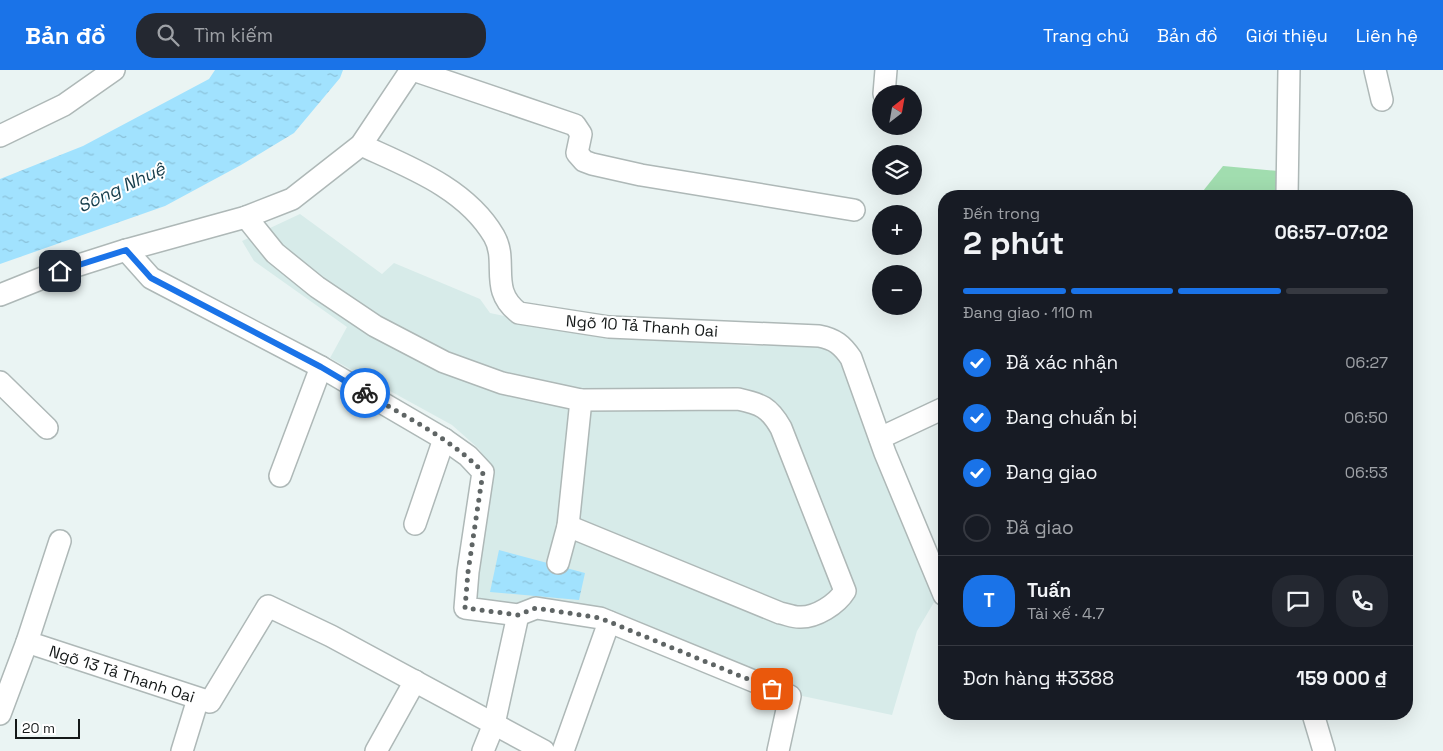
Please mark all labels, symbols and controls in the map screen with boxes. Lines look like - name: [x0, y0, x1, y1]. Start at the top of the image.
- search box: [136, 13, 486, 58]
- text: Bản đồ: [25, 20, 106, 51]
- icon: search: [154, 21, 182, 49]
- text: Tìm kiếm: [194, 23, 273, 48]
- text: Trang chủ: [1043, 24, 1129, 47]
- text: Bản đồ: [1157, 24, 1218, 47]
- text: Giới thiệu: [1246, 24, 1328, 47]
- text: Liên hệ: [1356, 24, 1418, 47]
- north arrow: [872, 85, 922, 135]
- map controls: [872, 85, 922, 315]
- button: layers: [872, 145, 922, 195]
- water label: Sông Nhuệ: [74, 156, 170, 217]
- text: Đến trong: [963, 203, 1040, 224]
- button: +: [872, 205, 922, 255]
- text: 06:57–07:02: [1275, 220, 1388, 245]
- text: 2 phút: [963, 223, 1064, 263]
- pin: [39, 250, 81, 292]
- icon: home: [46, 257, 74, 285]
- button: −: [872, 265, 922, 315]
- text: Đang giao · 110 m: [963, 302, 1093, 323]
- street label: Ngõ 10 Tả Thanh Oai: [565, 310, 719, 342]
- icon: check: [963, 349, 991, 377]
- text: Đã xác nhận: [1006, 350, 1118, 375]
- text: 06:27: [1345, 352, 1388, 373]
- courier: [340, 368, 390, 418]
- icon: bike: [351, 379, 379, 407]
- icon: check: [963, 404, 991, 432]
- text: Đang chuẩn bị: [1006, 405, 1137, 430]
- text: 06:50: [1344, 407, 1388, 428]
- icon: check: [963, 459, 991, 487]
- text: Đang giao: [1006, 460, 1098, 485]
- text: 06:53: [1345, 462, 1388, 483]
- text: Đã giao: [1006, 515, 1074, 540]
- button: chat: [1272, 575, 1324, 627]
- button: phone: [1336, 575, 1388, 627]
- text: Tuấn: [1027, 578, 1071, 603]
- text: T: [983, 588, 995, 613]
- text: Tài xế · 4.7: [1027, 603, 1104, 624]
- street label: Ngõ 13 Tả Thanh Oai: [47, 641, 197, 707]
- text: Đơn hàng #3388: [963, 666, 1114, 691]
- text: 159 000 ₫: [1296, 666, 1388, 691]
- pin: [751, 668, 793, 710]
- icon: bag: [758, 675, 786, 703]
- scale bar: [15, 716, 80, 739]
- text: 20 m: [22, 719, 55, 737]

